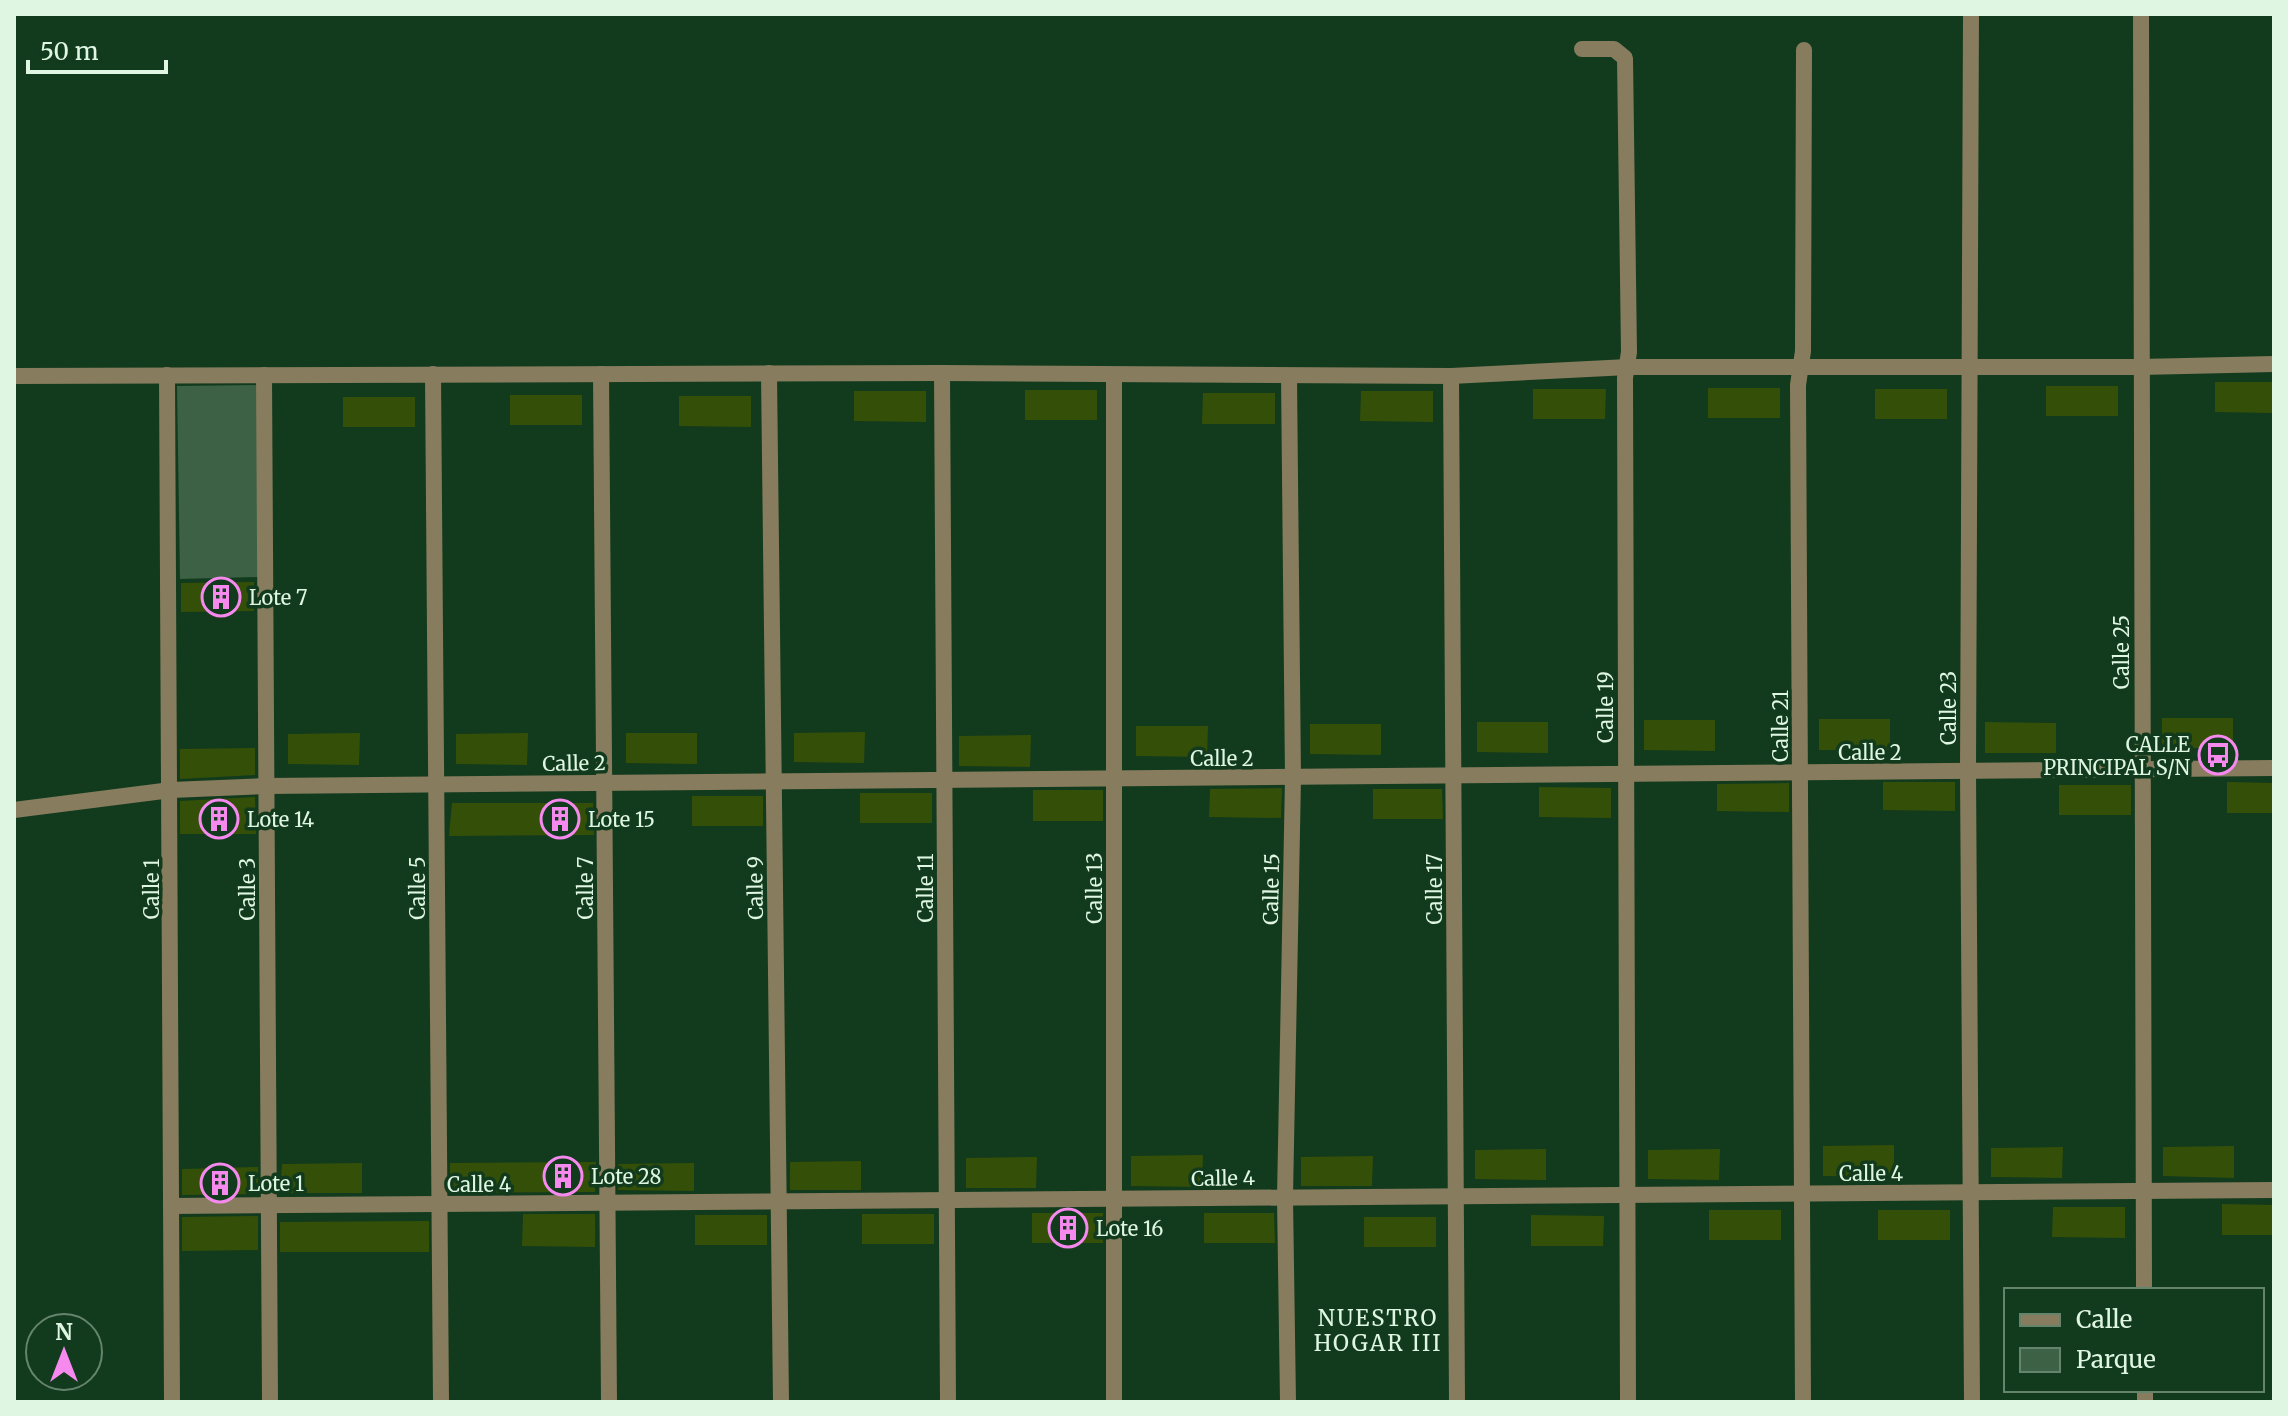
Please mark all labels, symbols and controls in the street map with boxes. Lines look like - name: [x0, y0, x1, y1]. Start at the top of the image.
- scale bar: [28, 24, 166, 74]
- text: 50 m: [40, 36, 99, 67]
- building icon: Lote 7: [200, 576, 242, 618]
- place label: Lote 7: [249, 585, 307, 610]
- street label: Calle 25: [2109, 615, 2134, 689]
- street label: Calle 19: [1593, 671, 1618, 743]
- street label: Calle 23: [1936, 671, 1961, 745]
- street label: Calle 21: [1768, 690, 1793, 762]
- place label: CALLE PRINCIPAL S/N: [2043, 732, 2191, 780]
- bus stop icon: CALLE PRINCIPAL S/N: [2197, 734, 2239, 776]
- street label: Calle 2: [1838, 740, 1902, 765]
- street label: Calle 2: [1190, 746, 1254, 771]
- street label: Calle 2: [542, 750, 606, 776]
- building icon: Lote 14: [198, 798, 240, 840]
- building icon: Lote 15: [539, 798, 581, 840]
- place label: Lote 14: [247, 807, 314, 832]
- place label: Lote 15: [588, 807, 655, 832]
- street label: Calle 13: [1082, 852, 1107, 924]
- street label: Calle 11: [913, 853, 938, 923]
- street label: Calle 15: [1258, 853, 1284, 925]
- street label: Calle 17: [1422, 854, 1447, 924]
- street label: Calle 5: [405, 856, 430, 920]
- street label: Calle 7: [573, 856, 598, 920]
- street label: Calle 9: [742, 856, 768, 920]
- street label: Calle 3: [235, 857, 260, 921]
- street label: Calle 1: [139, 859, 164, 919]
- building icon: Lote 28: [542, 1155, 584, 1197]
- street label: Calle 4: [1839, 1161, 1903, 1186]
- building icon: Lote 1: [199, 1162, 241, 1204]
- place label: Lote 28: [591, 1164, 661, 1189]
- street label: Calle 4: [1191, 1165, 1255, 1191]
- place label: Lote 1: [248, 1171, 304, 1196]
- street label: Calle 4: [447, 1172, 511, 1197]
- building icon: Lote 16: [1047, 1207, 1089, 1249]
- place label: Lote 16: [1096, 1216, 1163, 1241]
- legend: [2004, 1288, 2264, 1392]
- district label: NUESTRO HOGAR III: [1314, 1304, 1442, 1357]
- text: Calle: [2076, 1304, 2132, 1335]
- north arrow: [24, 1312, 104, 1392]
- text: N: [55, 1318, 73, 1346]
- text: Parque: [2076, 1344, 2156, 1375]

